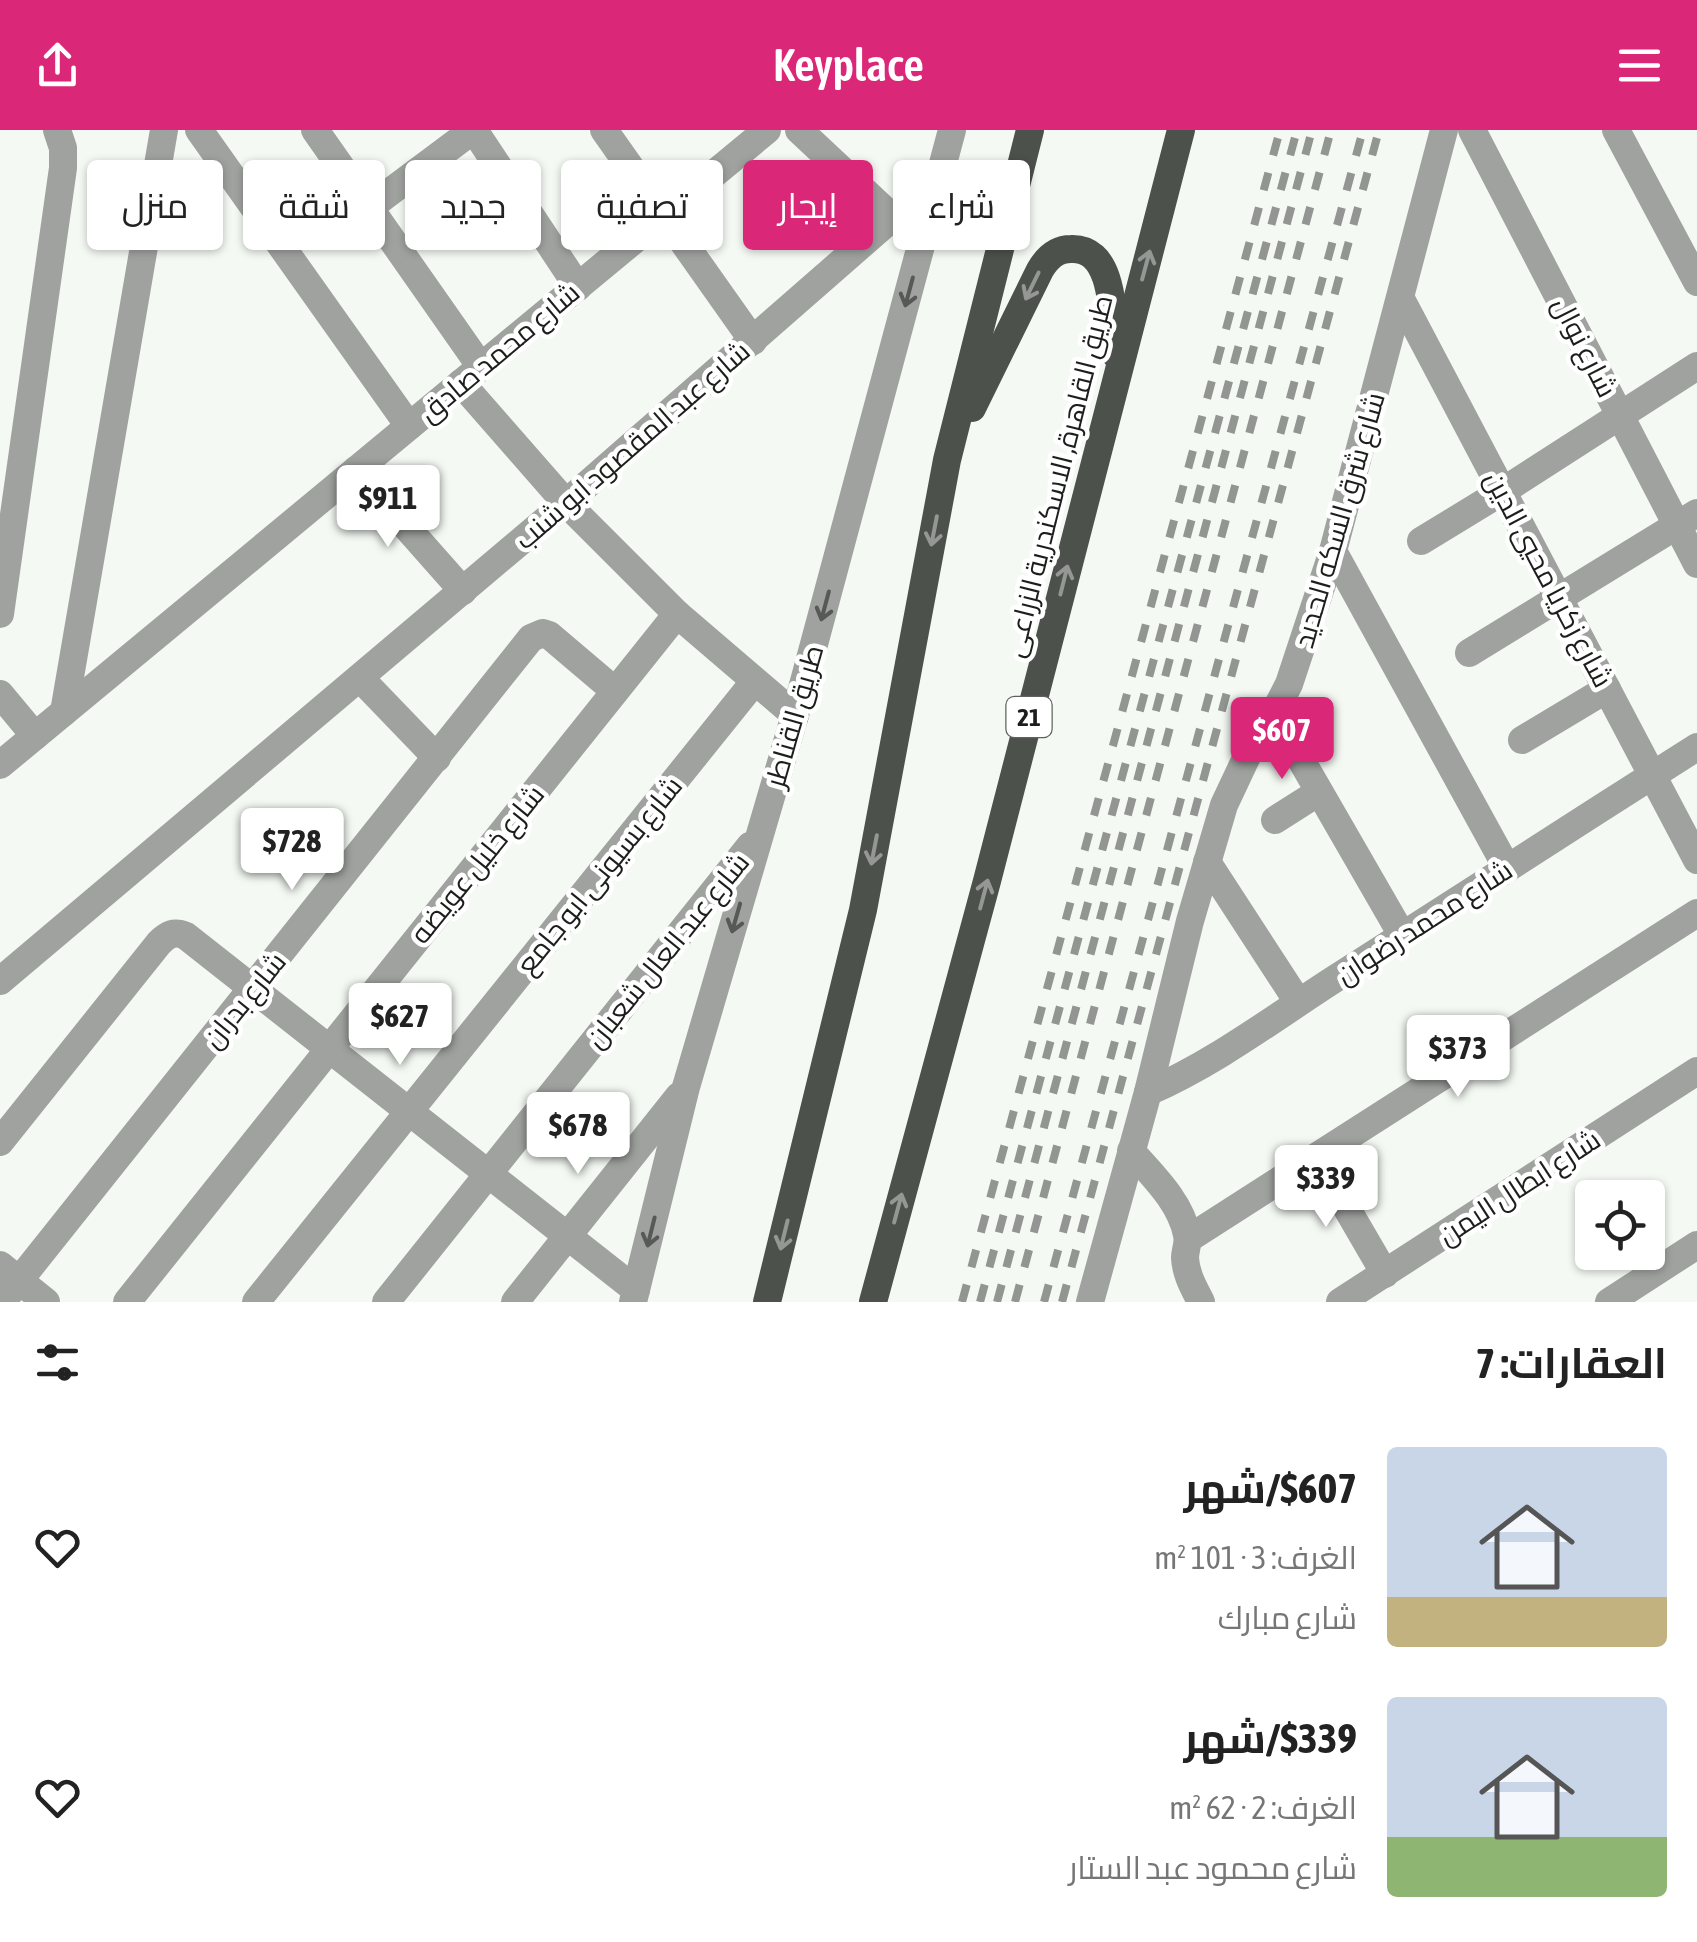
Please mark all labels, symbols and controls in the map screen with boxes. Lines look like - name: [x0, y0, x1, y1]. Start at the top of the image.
- icon: share: [30, 38, 85, 93]
- icon: menu: [1612, 38, 1667, 93]
- text: Keyplace: [773, 39, 924, 91]
- chip: منزل: [87, 160, 223, 250]
- chip: شقة: [243, 160, 385, 250]
- chip: جديد: [405, 160, 541, 250]
- chip: تصفية: [561, 160, 723, 250]
- chip: إيجار: [743, 160, 873, 250]
- chip: شراء: [893, 160, 1030, 250]
- one-way arrow: [1137, 250, 1156, 281]
- one-way arrow: [1022, 270, 1041, 300]
- street label: شارع محمد صادق: [412, 276, 588, 431]
- one-way arrow: [898, 276, 917, 307]
- street label: طريق القاهرة, الاسكندرية الزراعى: [997, 291, 1120, 661]
- street label: شارع نوال: [1544, 292, 1624, 404]
- street label: شارع عبد المقصود ابو شنب: [508, 334, 758, 558]
- street label: شارع شرق السكه الحديد: [1287, 388, 1394, 652]
- pin: $911: [329, 465, 447, 550]
- street label: شارع زكريا محيي الدين: [1476, 465, 1620, 694]
- text: $911: [359, 479, 417, 516]
- one-way arrow: [923, 514, 942, 546]
- one-way arrow: [1056, 564, 1075, 596]
- one-way arrow: [814, 590, 833, 621]
- street label: طريق القناطر: [758, 641, 831, 793]
- road number: 21: [1006, 697, 1052, 737]
- pin: $607: [1223, 697, 1341, 782]
- text: $607: [1253, 711, 1311, 748]
- street label: شارع بسيونى ابو جامع: [510, 770, 691, 982]
- street label: شارع خليل عويضه: [403, 778, 553, 951]
- pin: $728: [233, 808, 351, 893]
- text: $728: [263, 822, 321, 859]
- one-way arrow: [864, 834, 883, 866]
- street label: شارع عبد العال شعبان: [579, 846, 758, 1056]
- street label: شارع محمد رضوان: [1330, 853, 1520, 993]
- one-way arrow: [975, 879, 994, 910]
- one-way arrow: [725, 902, 744, 933]
- street label: شارع بدران: [196, 946, 295, 1056]
- pin: $627: [341, 983, 459, 1068]
- text: $627: [371, 997, 429, 1034]
- pin: $373: [1399, 1015, 1517, 1100]
- text: $373: [1429, 1029, 1487, 1066]
- pin: $678: [519, 1092, 637, 1177]
- text: $678: [549, 1106, 607, 1143]
- street label: شارع ابطال اليمن: [1432, 1123, 1608, 1254]
- pin: $339: [1267, 1145, 1385, 1230]
- text: $339: [1297, 1159, 1355, 1196]
- map controls: [1575, 1180, 1665, 1270]
- button: locate: [1575, 1180, 1665, 1270]
- one-way arrow: [890, 1193, 909, 1224]
- one-way arrow: [640, 1216, 659, 1247]
- one-way arrow: [773, 1219, 792, 1250]
- icon: filters: [30, 1335, 85, 1390]
- text: العقارات: 7: [1476, 1339, 1667, 1387]
- text: $607/شهر: [1184, 1464, 1357, 1512]
- icon: home: [1467, 1487, 1587, 1607]
- icon: heart: [30, 1520, 85, 1575]
- text: الغرف: 3 · 101 m²: [1154, 1539, 1357, 1576]
- text: شارع مبارك: [1218, 1599, 1357, 1636]
- text: $339/شهر: [1184, 1714, 1357, 1762]
- icon: home: [1467, 1737, 1587, 1857]
- icon: heart: [30, 1770, 85, 1825]
- text: الغرف: 2 · 62 m²: [1169, 1789, 1357, 1826]
- text: شارع محمود عبد الستار: [1069, 1849, 1357, 1886]

